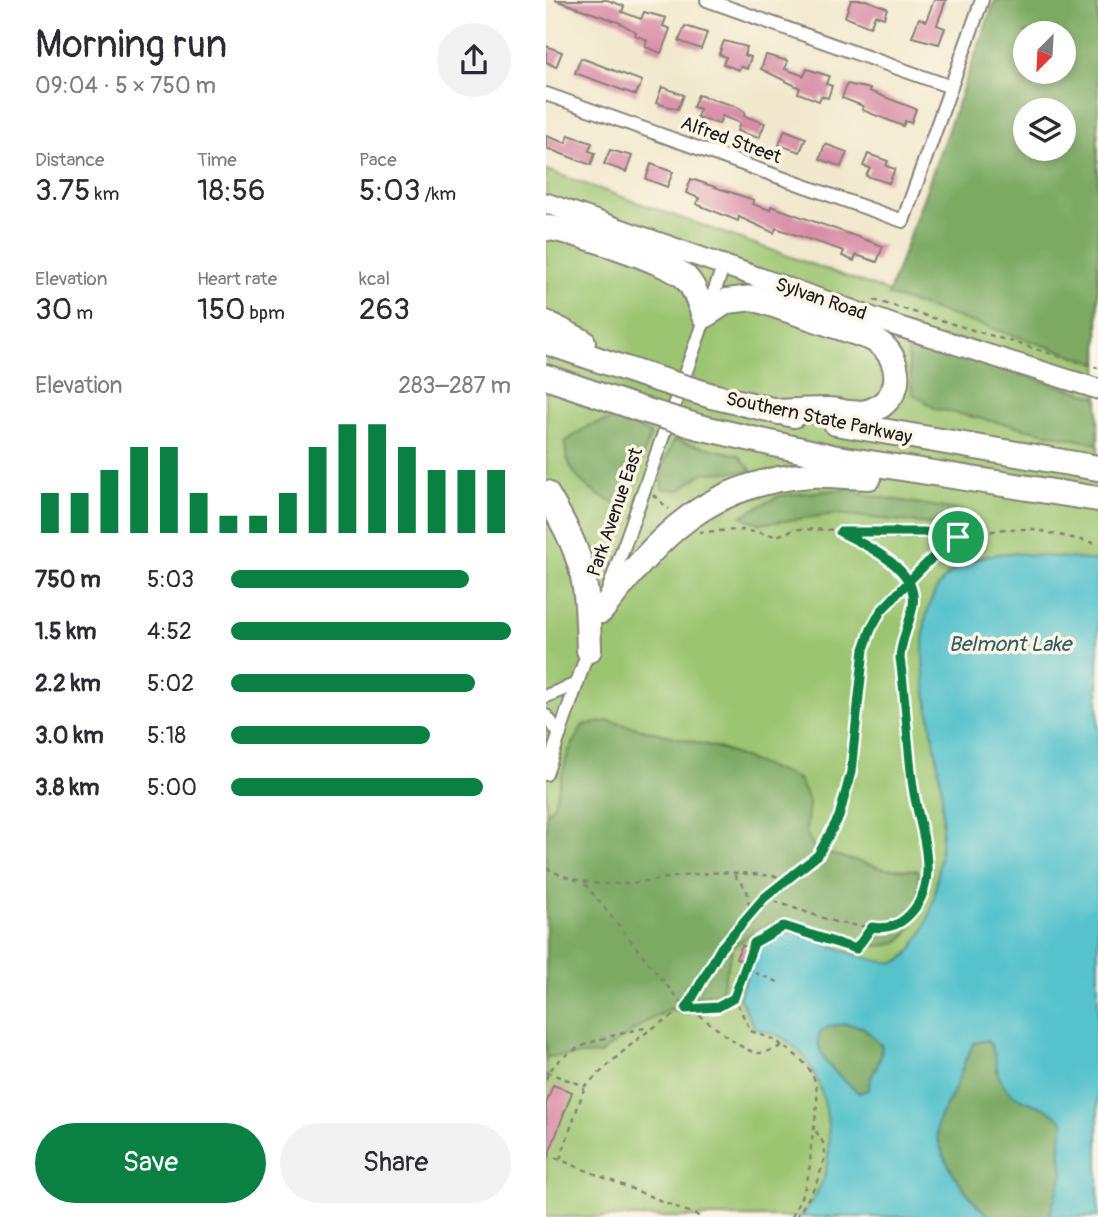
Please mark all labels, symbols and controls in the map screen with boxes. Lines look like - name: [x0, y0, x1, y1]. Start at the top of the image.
- text: Morning run: [35, 21, 227, 69]
- north arrow: [1013, 21, 1076, 84]
- map controls: [1013, 21, 1076, 161]
- button: share: [437, 23, 511, 97]
- text: 09:04 · 5 × 750 m: [35, 71, 216, 100]
- button: layers: [1013, 98, 1076, 161]
- street label: Alfred Street: [677, 111, 785, 169]
- text: Distance: [35, 148, 104, 172]
- text: Time: [197, 148, 237, 172]
- text: Pace: [359, 148, 397, 172]
- text: 3.75: [35, 172, 90, 209]
- text: 18:56: [197, 172, 266, 209]
- text: 5:03: [359, 172, 421, 209]
- text: km: [90, 182, 119, 206]
- text: /km: [421, 182, 456, 206]
- text: Elevation: [35, 267, 107, 291]
- text: Heart rate: [197, 267, 277, 291]
- text: kcal: [359, 267, 390, 291]
- street label: Sylvan Road: [772, 272, 870, 326]
- text: 30: [35, 291, 72, 328]
- text: 150: [197, 291, 245, 328]
- text: 263: [359, 291, 410, 328]
- text: m: [72, 301, 93, 325]
- text: bpm: [245, 301, 285, 325]
- text: Elevation: [35, 371, 123, 400]
- text: 283–287 m: [398, 371, 511, 400]
- street label: Southern State Parkway: [724, 387, 914, 449]
- street label: Park Avenue East: [582, 444, 648, 580]
- pin: [928, 507, 988, 567]
- icon: arrive: [939, 518, 977, 556]
- text: 750 m: [35, 565, 101, 594]
- text: 5:03: [147, 565, 194, 594]
- text: 1.5 km: [35, 617, 97, 646]
- text: 4:52: [147, 617, 192, 646]
- water label: Belmont Lake: [949, 631, 1074, 658]
- text: 2.2 km: [35, 669, 101, 698]
- text: 5:02: [147, 669, 194, 698]
- text: 3.0 km: [35, 721, 104, 750]
- text: 5:18: [147, 721, 186, 750]
- text: 3.8 km: [35, 773, 99, 802]
- text: 5:00: [147, 773, 197, 802]
- button: Save: [35, 1123, 266, 1203]
- button: Share: [280, 1123, 511, 1203]

